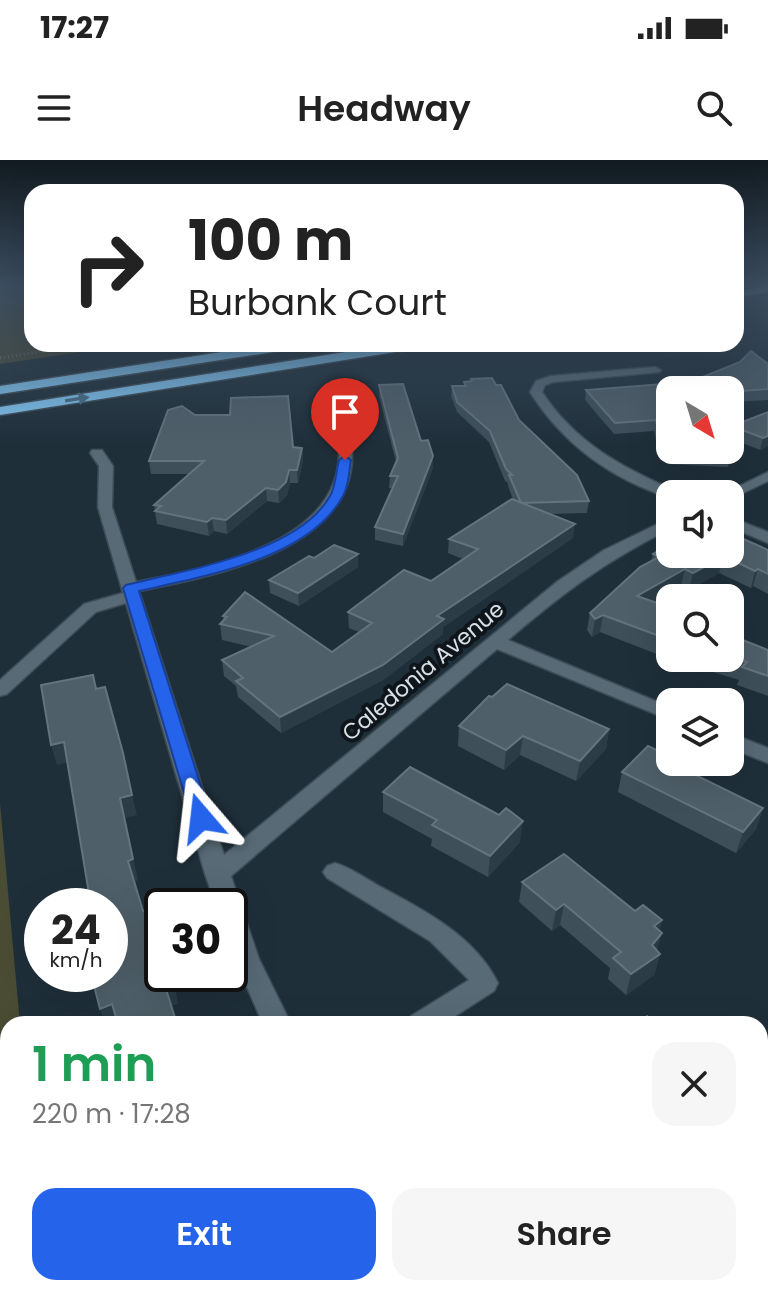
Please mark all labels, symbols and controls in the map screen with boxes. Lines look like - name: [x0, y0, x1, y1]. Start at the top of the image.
- text: 17:27: [40, 6, 109, 49]
- text: Headway: [297, 83, 471, 134]
- icon: menu: [32, 86, 76, 130]
- icon: search: [692, 86, 736, 130]
- text: 100 m: [188, 201, 353, 280]
- icon: right: [56, 216, 160, 320]
- text: Burbank Court: [188, 277, 447, 328]
- north arrow: [656, 376, 744, 464]
- map controls: [656, 376, 744, 776]
- pin: [311, 378, 379, 460]
- icon: arrive: [323, 390, 367, 434]
- one-way arrow: [65, 392, 90, 404]
- button: sound: [656, 480, 744, 568]
- button: search: [656, 584, 744, 672]
- street label: Caledonia Avenue: [335, 594, 511, 748]
- button: layers: [656, 688, 744, 776]
- position arrow: [159, 776, 243, 860]
- speed limit sign: 30: [144, 888, 248, 992]
- text: 24: [51, 902, 101, 958]
- text: km/h: [49, 946, 103, 974]
- text: 1 min: [32, 1031, 156, 1098]
- button: close: [652, 1042, 736, 1126]
- text: 220 m · 17:28: [32, 1096, 191, 1132]
- button: Exit: [32, 1188, 376, 1280]
- button: Share: [392, 1188, 736, 1280]

